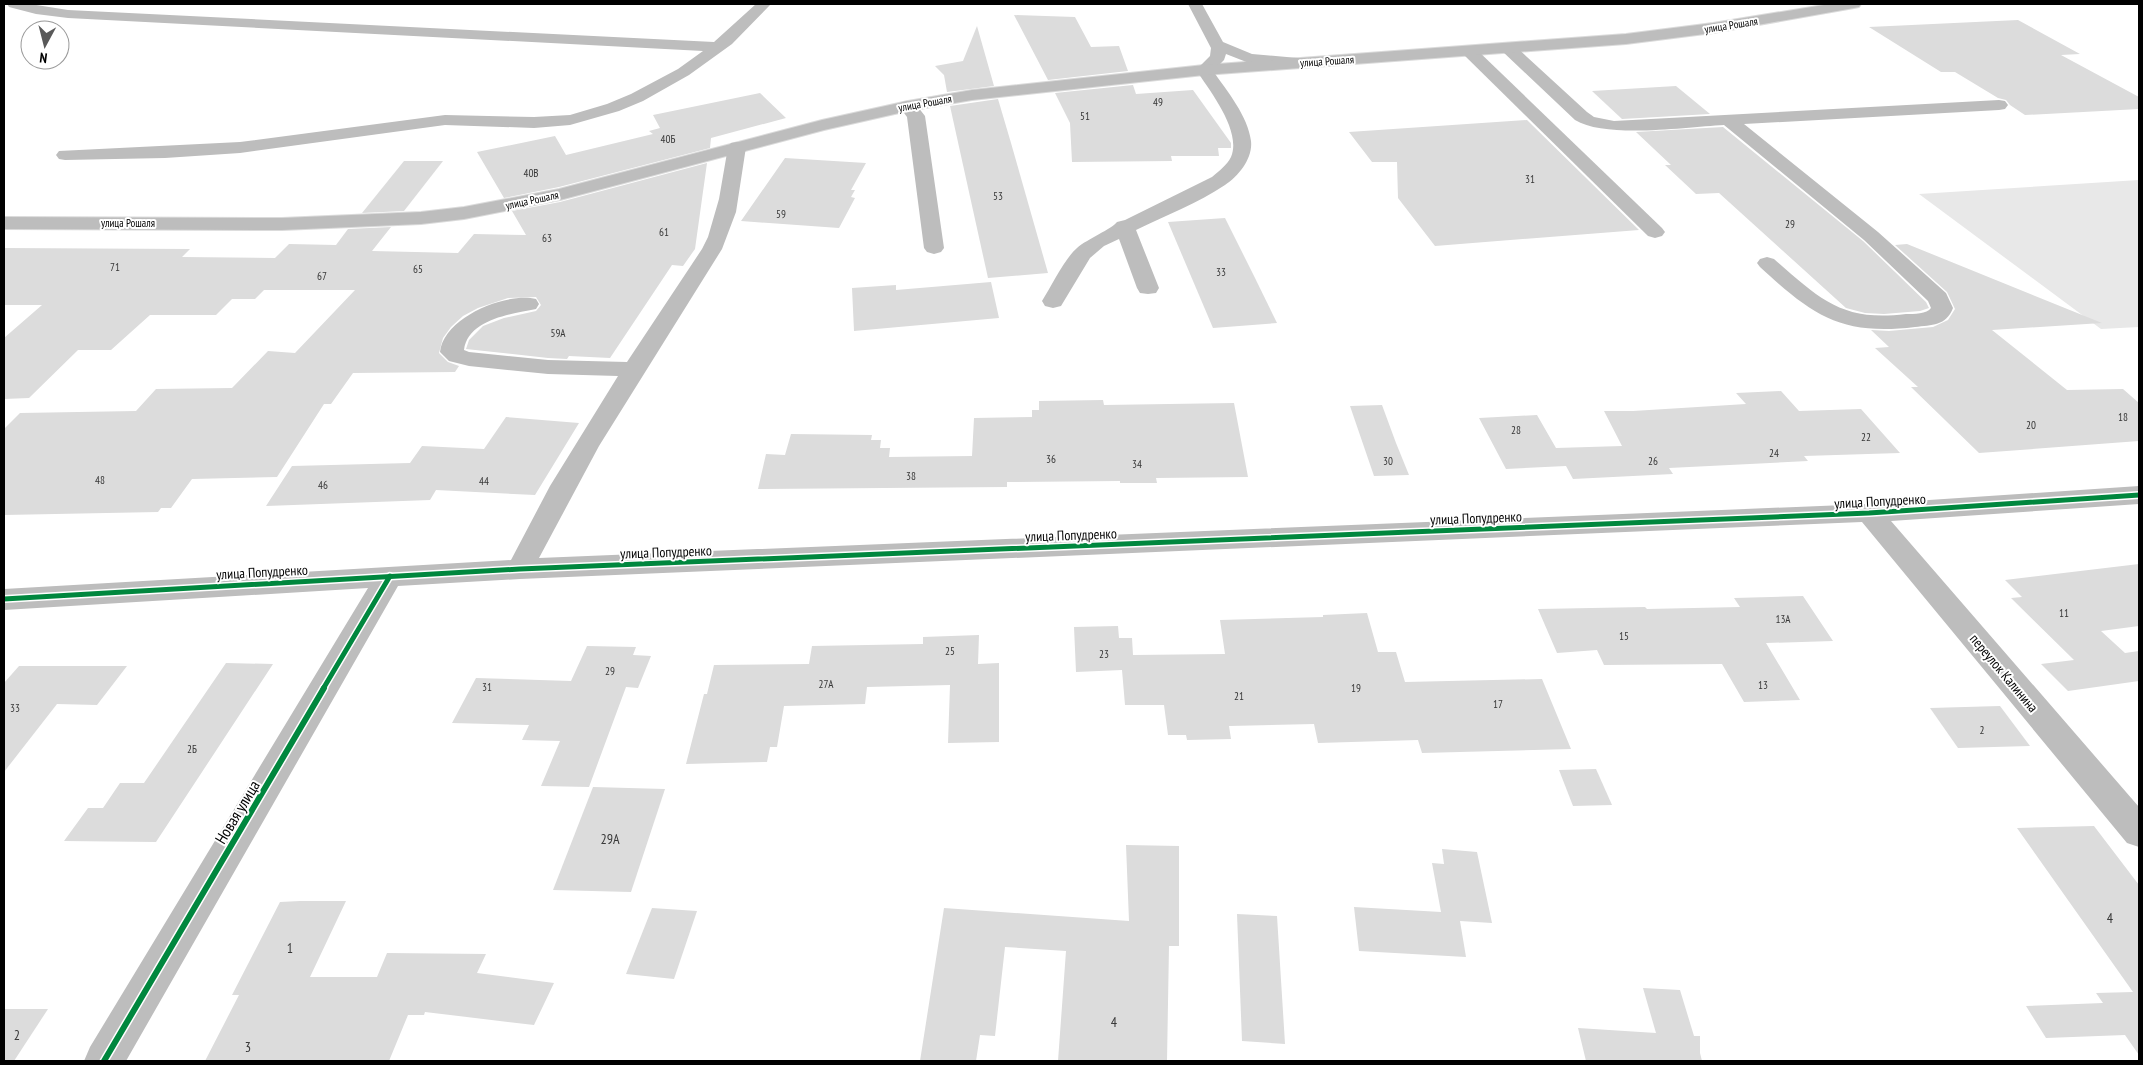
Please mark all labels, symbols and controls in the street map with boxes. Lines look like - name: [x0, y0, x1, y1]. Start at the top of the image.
- street label: улица Рошаля: [1703, 14, 1759, 36]
- north arrow: [20, 20, 70, 70]
- text: N: [39, 49, 48, 67]
- street label: улица Рошаля: [1300, 52, 1354, 70]
- street label: улица Рошаля: [897, 91, 953, 115]
- house number: 49: [1153, 95, 1163, 109]
- house number: 51: [1080, 109, 1090, 123]
- house number: 40Б: [661, 132, 676, 146]
- house number: 40В: [523, 166, 539, 180]
- house number: 31: [1525, 172, 1535, 186]
- street label: улица Рошаля: [504, 188, 560, 212]
- house number: 53: [993, 189, 1003, 203]
- house number: 59: [776, 207, 786, 221]
- street label: улица Рошаля: [101, 216, 155, 230]
- house number: 29: [1785, 217, 1795, 231]
- house number: 61: [659, 225, 669, 239]
- house number: 63: [542, 231, 552, 245]
- house number: 71: [110, 260, 120, 274]
- house number: 65: [413, 262, 423, 276]
- house number: 33: [1216, 265, 1226, 279]
- house number: 67: [317, 269, 327, 283]
- house number: 59А: [550, 326, 566, 340]
- house number: 18: [2118, 410, 2128, 424]
- house number: 20: [2026, 418, 2036, 432]
- house number: 28: [1511, 423, 1521, 437]
- house number: 22: [1861, 430, 1871, 444]
- house number: 24: [1769, 446, 1779, 460]
- house number: 36: [1046, 452, 1056, 466]
- house number: 30: [1383, 454, 1393, 468]
- house number: 26: [1648, 454, 1658, 468]
- house number: 34: [1132, 457, 1142, 471]
- house number: 38: [906, 469, 916, 483]
- house number: 48: [95, 473, 105, 487]
- house number: 44: [479, 474, 489, 488]
- house number: 46: [318, 478, 328, 492]
- street label: улица Попудренко: [1834, 490, 1926, 512]
- street label: улица Попудренко: [1430, 507, 1522, 529]
- street label: улица Попудренко: [1025, 524, 1117, 546]
- street label: улица Попудренко: [620, 541, 712, 563]
- street label: улица Попудренко: [216, 561, 308, 583]
- house number: 11: [2059, 606, 2069, 620]
- house number: 13А: [1775, 612, 1791, 626]
- house number: 15: [1619, 629, 1629, 643]
- street label: переулок Калинина: [1966, 630, 2042, 716]
- house number: 25: [945, 644, 955, 658]
- house number: 23: [1099, 647, 1109, 661]
- house number: 29: [605, 664, 615, 678]
- house number: 27А: [818, 677, 834, 691]
- house number: 13: [1758, 678, 1768, 692]
- house number: 31: [482, 680, 492, 694]
- house number: 19: [1351, 681, 1361, 695]
- house number: 21: [1234, 689, 1244, 703]
- house number: 17: [1493, 697, 1503, 711]
- house number: 33: [10, 701, 20, 715]
- house number: 2: [1980, 723, 1985, 737]
- house number: 2Б: [187, 742, 197, 756]
- street label: Новая улица: [210, 777, 264, 847]
- house number: 29А: [600, 830, 620, 848]
- house number: 4: [2107, 909, 2114, 927]
- house number: 1: [287, 939, 293, 957]
- house number: 4: [1111, 1013, 1118, 1031]
- house number: 2: [14, 1026, 20, 1044]
- house number: 3: [245, 1038, 251, 1056]

